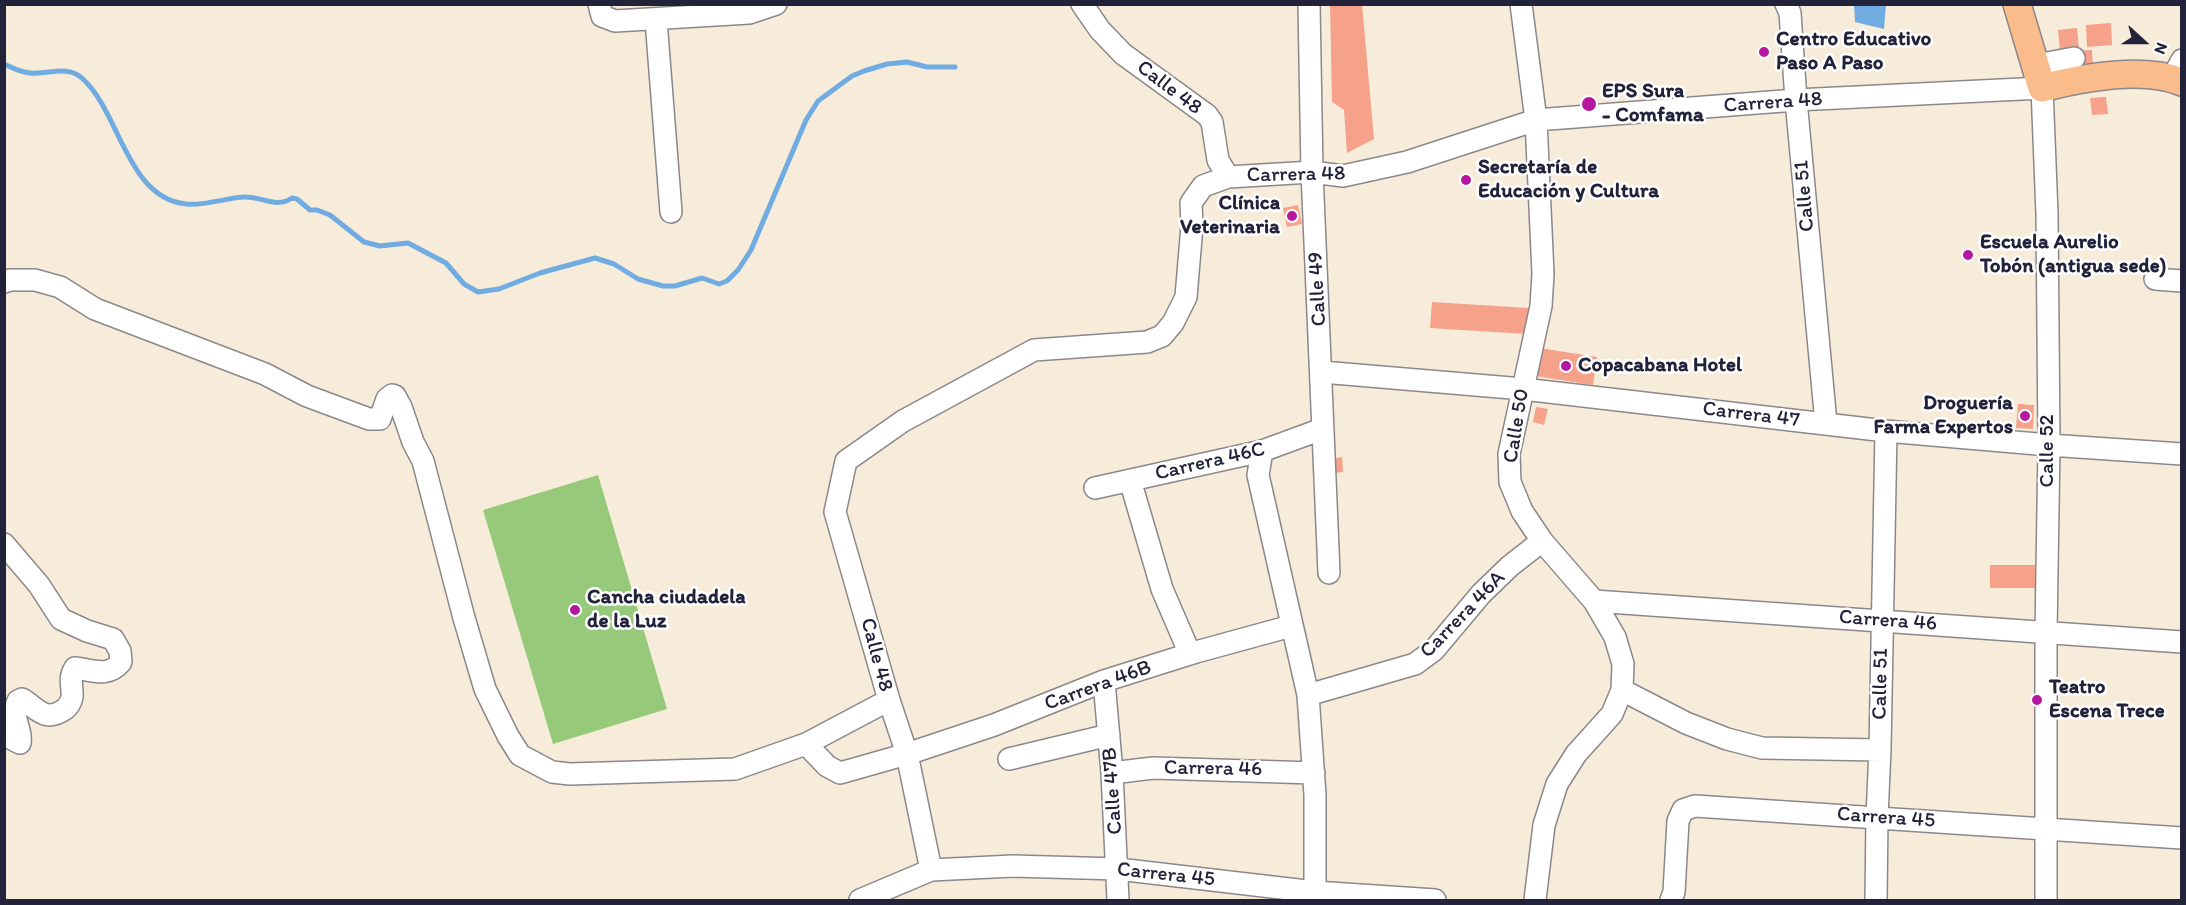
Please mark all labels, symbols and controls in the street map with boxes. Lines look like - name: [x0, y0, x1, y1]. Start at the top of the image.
- north arrow: [2114, 12, 2174, 72]
- place label: Centro Educativo Paso A Paso: [1776, 27, 1931, 77]
- text: N: [2150, 40, 2172, 57]
- marker: Centro Educativo Paso A Paso: [1757, 45, 1771, 59]
- street label: Calle 48: [1131, 55, 1207, 121]
- place label: EPS Sura - Comfama: [1602, 79, 1704, 129]
- street label: Carrera 48: [1723, 87, 1823, 119]
- marker: EPS Sura - Comfama: [1580, 95, 1598, 113]
- place label: Secretaría de Educación y Cultura: [1478, 155, 1659, 205]
- street label: Calle 51: [1789, 159, 1821, 233]
- street label: Carrera 48: [1246, 162, 1346, 188]
- marker: Secretaría de Educación y Cultura: [1459, 173, 1473, 187]
- place label: Clínica Veterinaria: [1180, 191, 1280, 241]
- marker: Clínica Veterinaria: [1285, 209, 1299, 223]
- place label: Escuela Aurelio Tobón (antigua sede): [1980, 230, 2166, 280]
- marker: Escuela Aurelio Tobón (antigua sede): [1961, 248, 1975, 262]
- street label: Calle 49: [1303, 251, 1333, 327]
- place label: Copacabana Hotel: [1578, 353, 1742, 379]
- marker: Copacabana Hotel: [1559, 359, 1573, 373]
- street label: Calle 50: [1499, 387, 1535, 465]
- place label: Droguería Farma Expertos: [1873, 391, 2013, 441]
- street label: Carrera 47: [1701, 397, 1801, 433]
- marker: Droguería Farma Expertos: [2018, 409, 2032, 423]
- street label: Calle 52: [2035, 414, 2061, 488]
- street label: Carrera 46C: [1153, 437, 1267, 487]
- street label: Carrera 46A: [1415, 566, 1511, 664]
- place label: Cancha ciudadela de la Luz: [587, 585, 746, 635]
- marker: Cancha ciudadela de la Luz: [568, 603, 582, 617]
- street label: Carrera 46: [1838, 605, 1938, 637]
- street label: Calle 48: [854, 615, 898, 695]
- street label: Calle 51: [1868, 648, 1894, 720]
- street label: Carrera 46B: [1041, 655, 1155, 717]
- place label: Teatro Escena Trece: [2049, 675, 2165, 725]
- marker: Teatro Escena Trece: [2030, 693, 2044, 707]
- street label: Calle 47B: [1097, 746, 1129, 836]
- street label: Carrera 46: [1164, 756, 1262, 782]
- street label: Carrera 45: [1836, 802, 1936, 834]
- street label: Carrera 45: [1116, 857, 1216, 893]

